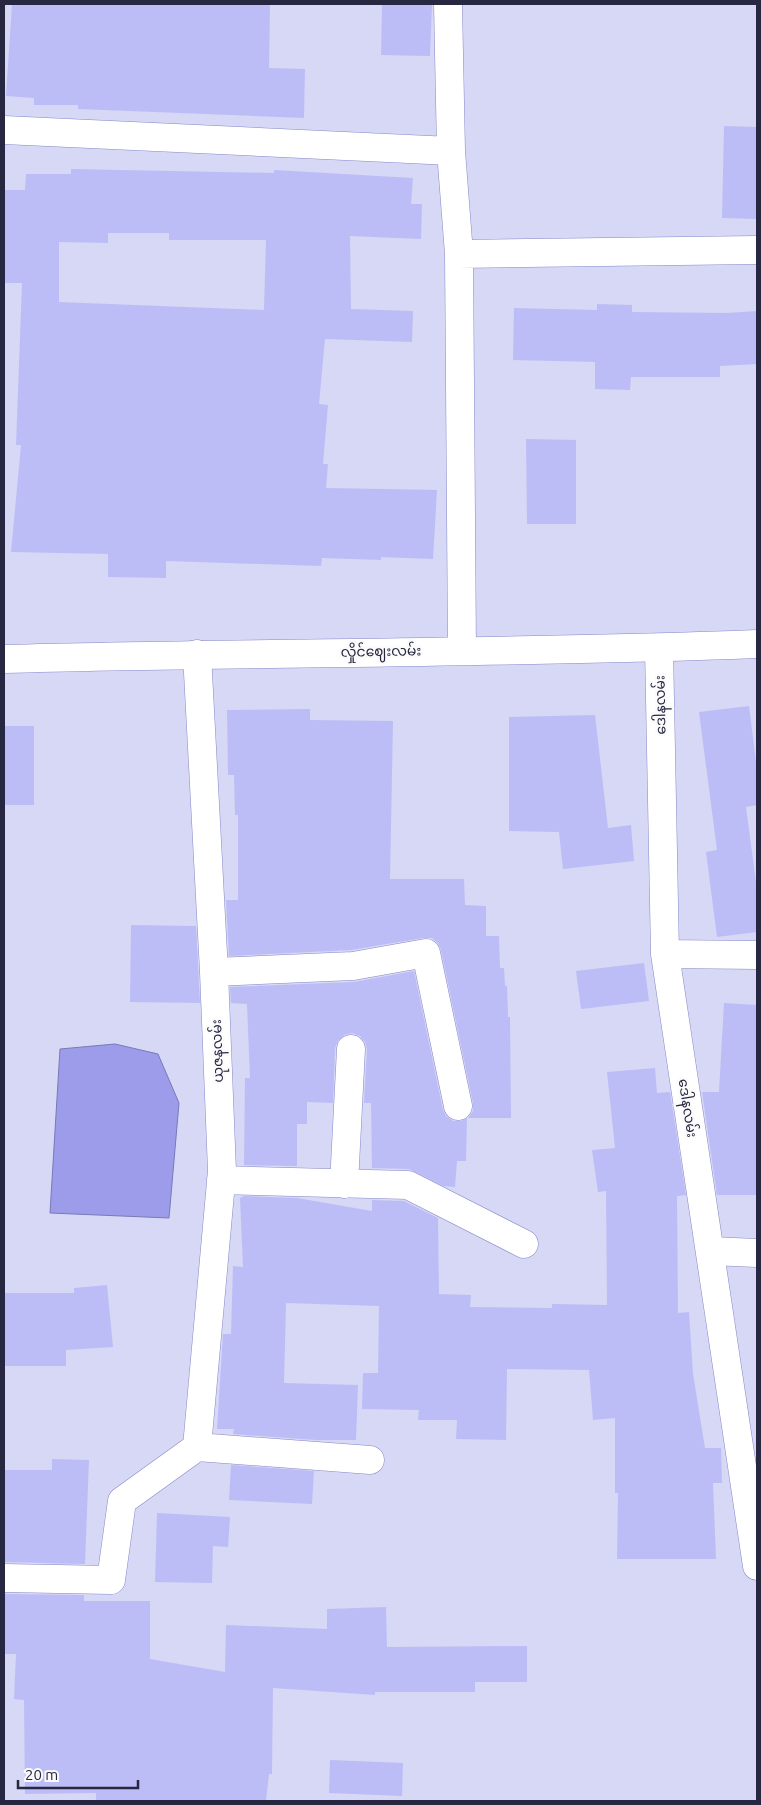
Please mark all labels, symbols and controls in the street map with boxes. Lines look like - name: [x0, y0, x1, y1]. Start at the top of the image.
- street label: လှိုင်ဈေးလမ်း: [341, 640, 422, 664]
- street label: ဒေါနလမ်း: [649, 675, 673, 735]
- street label: ယုဇနလမ်း: [206, 1019, 230, 1083]
- street label: ဒေါနလမ်း: [672, 1077, 703, 1139]
- scale bar: [18, 1758, 138, 1790]
- text: 20 m: [25, 1766, 58, 1783]

